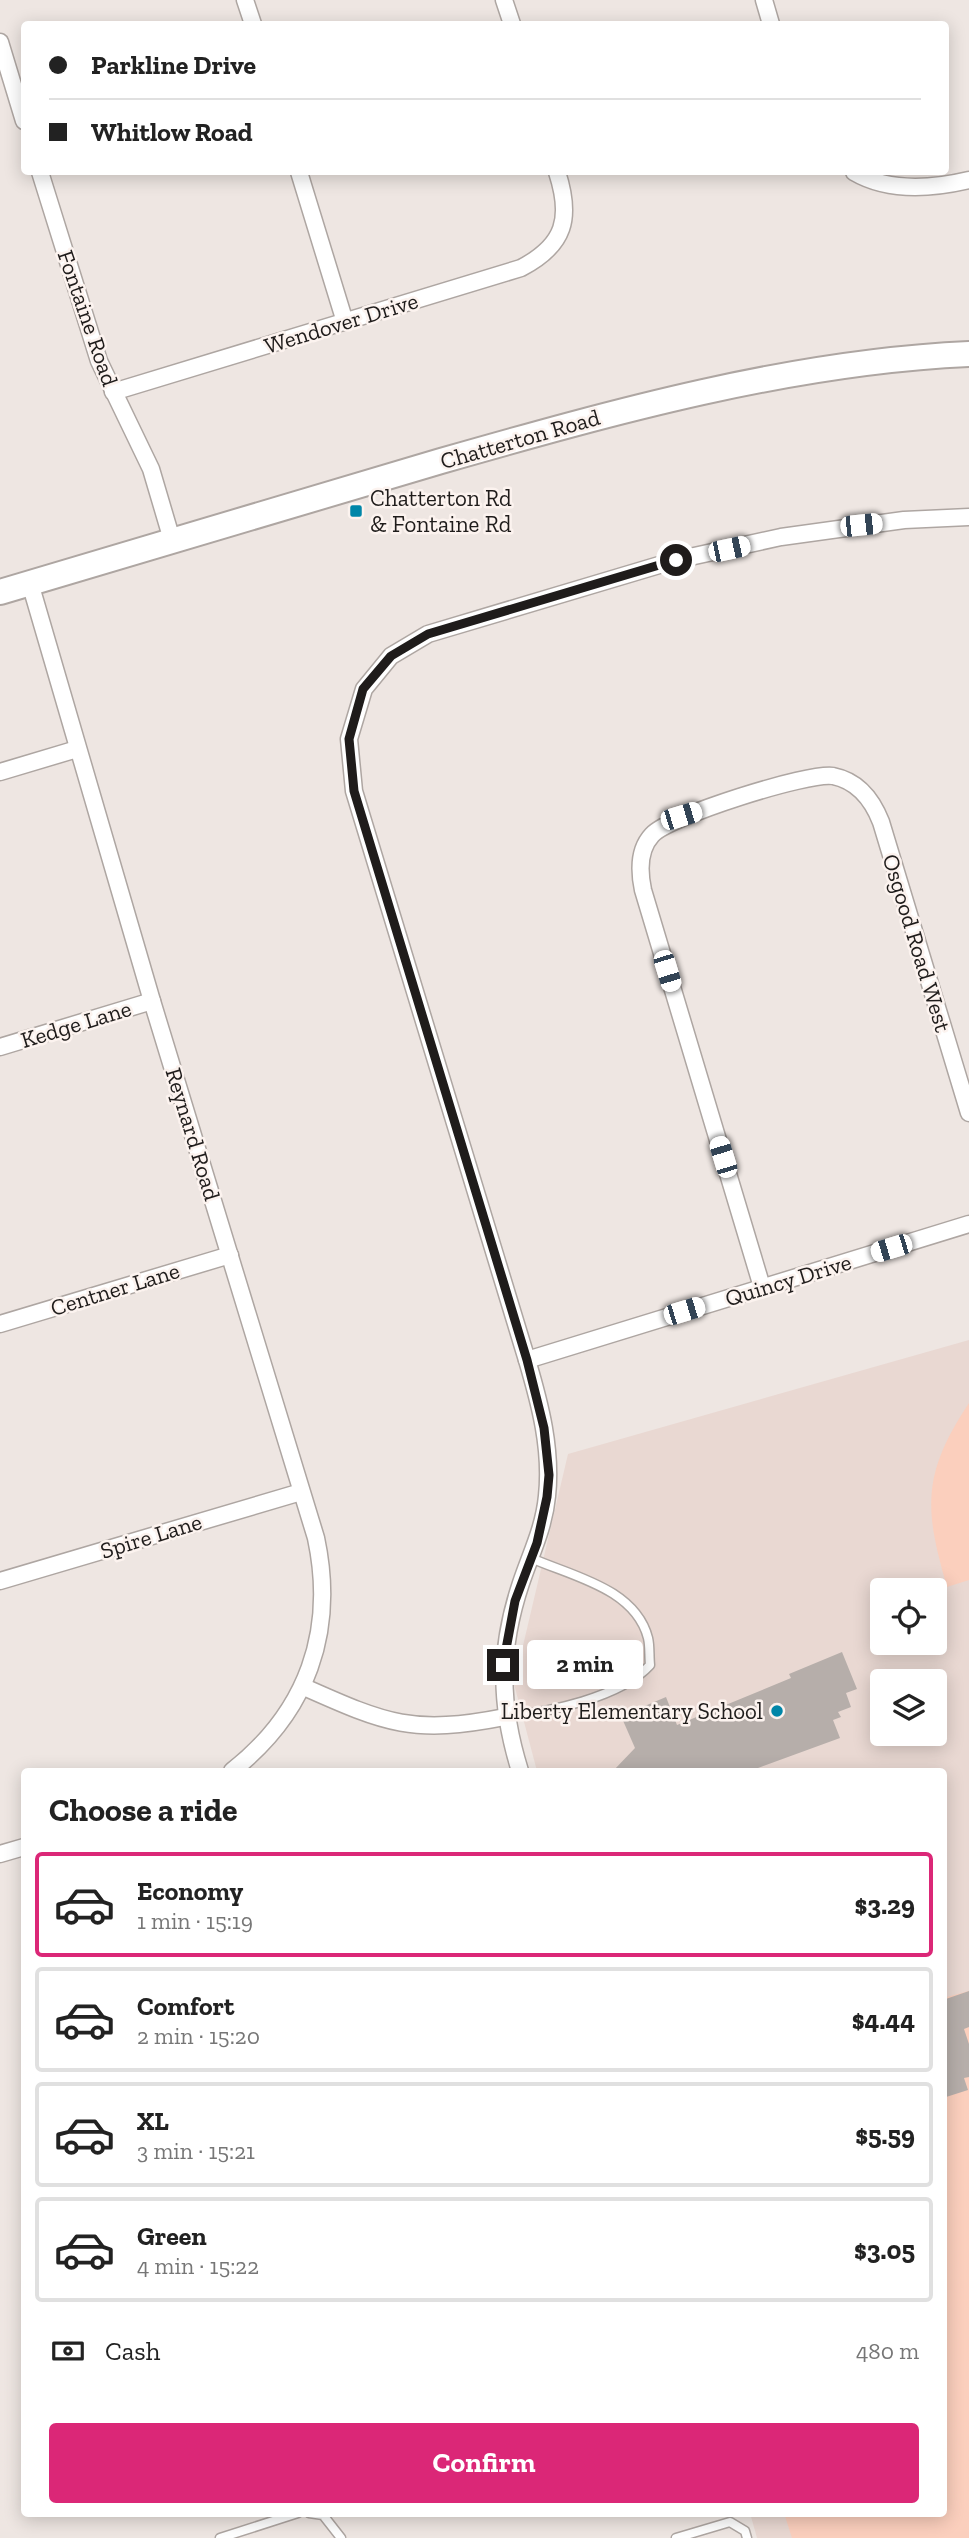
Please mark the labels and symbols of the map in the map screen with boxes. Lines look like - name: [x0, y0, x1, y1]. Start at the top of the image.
- street label: Fontaine Road: [52, 246, 124, 390]
- street label: Wendover Drive: [261, 286, 421, 360]
- street label: Chatterton Road: [437, 403, 603, 475]
- place label: Chatterton Rd & Fontaine Rd: [370, 484, 512, 538]
- marker: Chatterton Rd & Fontaine Rd: [348, 503, 364, 519]
- car: [840, 512, 883, 538]
- car: [707, 534, 752, 564]
- route start: [660, 544, 692, 576]
- car: [658, 800, 705, 832]
- street label: Osgood Road West: [877, 851, 958, 1036]
- car: [651, 948, 684, 994]
- street label: Kedge Lane: [17, 994, 135, 1054]
- street label: Reynard Road: [160, 1064, 227, 1204]
- car: [707, 1134, 740, 1180]
- car: [868, 1232, 915, 1264]
- street label: Quincy Drive: [721, 1248, 855, 1312]
- street label: Centner Lane: [47, 1256, 183, 1322]
- car: [661, 1295, 708, 1327]
- street label: Spire Lane: [97, 1507, 205, 1565]
- callout: 2 min: [528, 1640, 643, 1690]
- route end: [487, 1649, 519, 1681]
- place label: Liberty Elementary School: [501, 1697, 763, 1725]
- marker: Liberty Elementary School: [769, 1703, 785, 1719]

